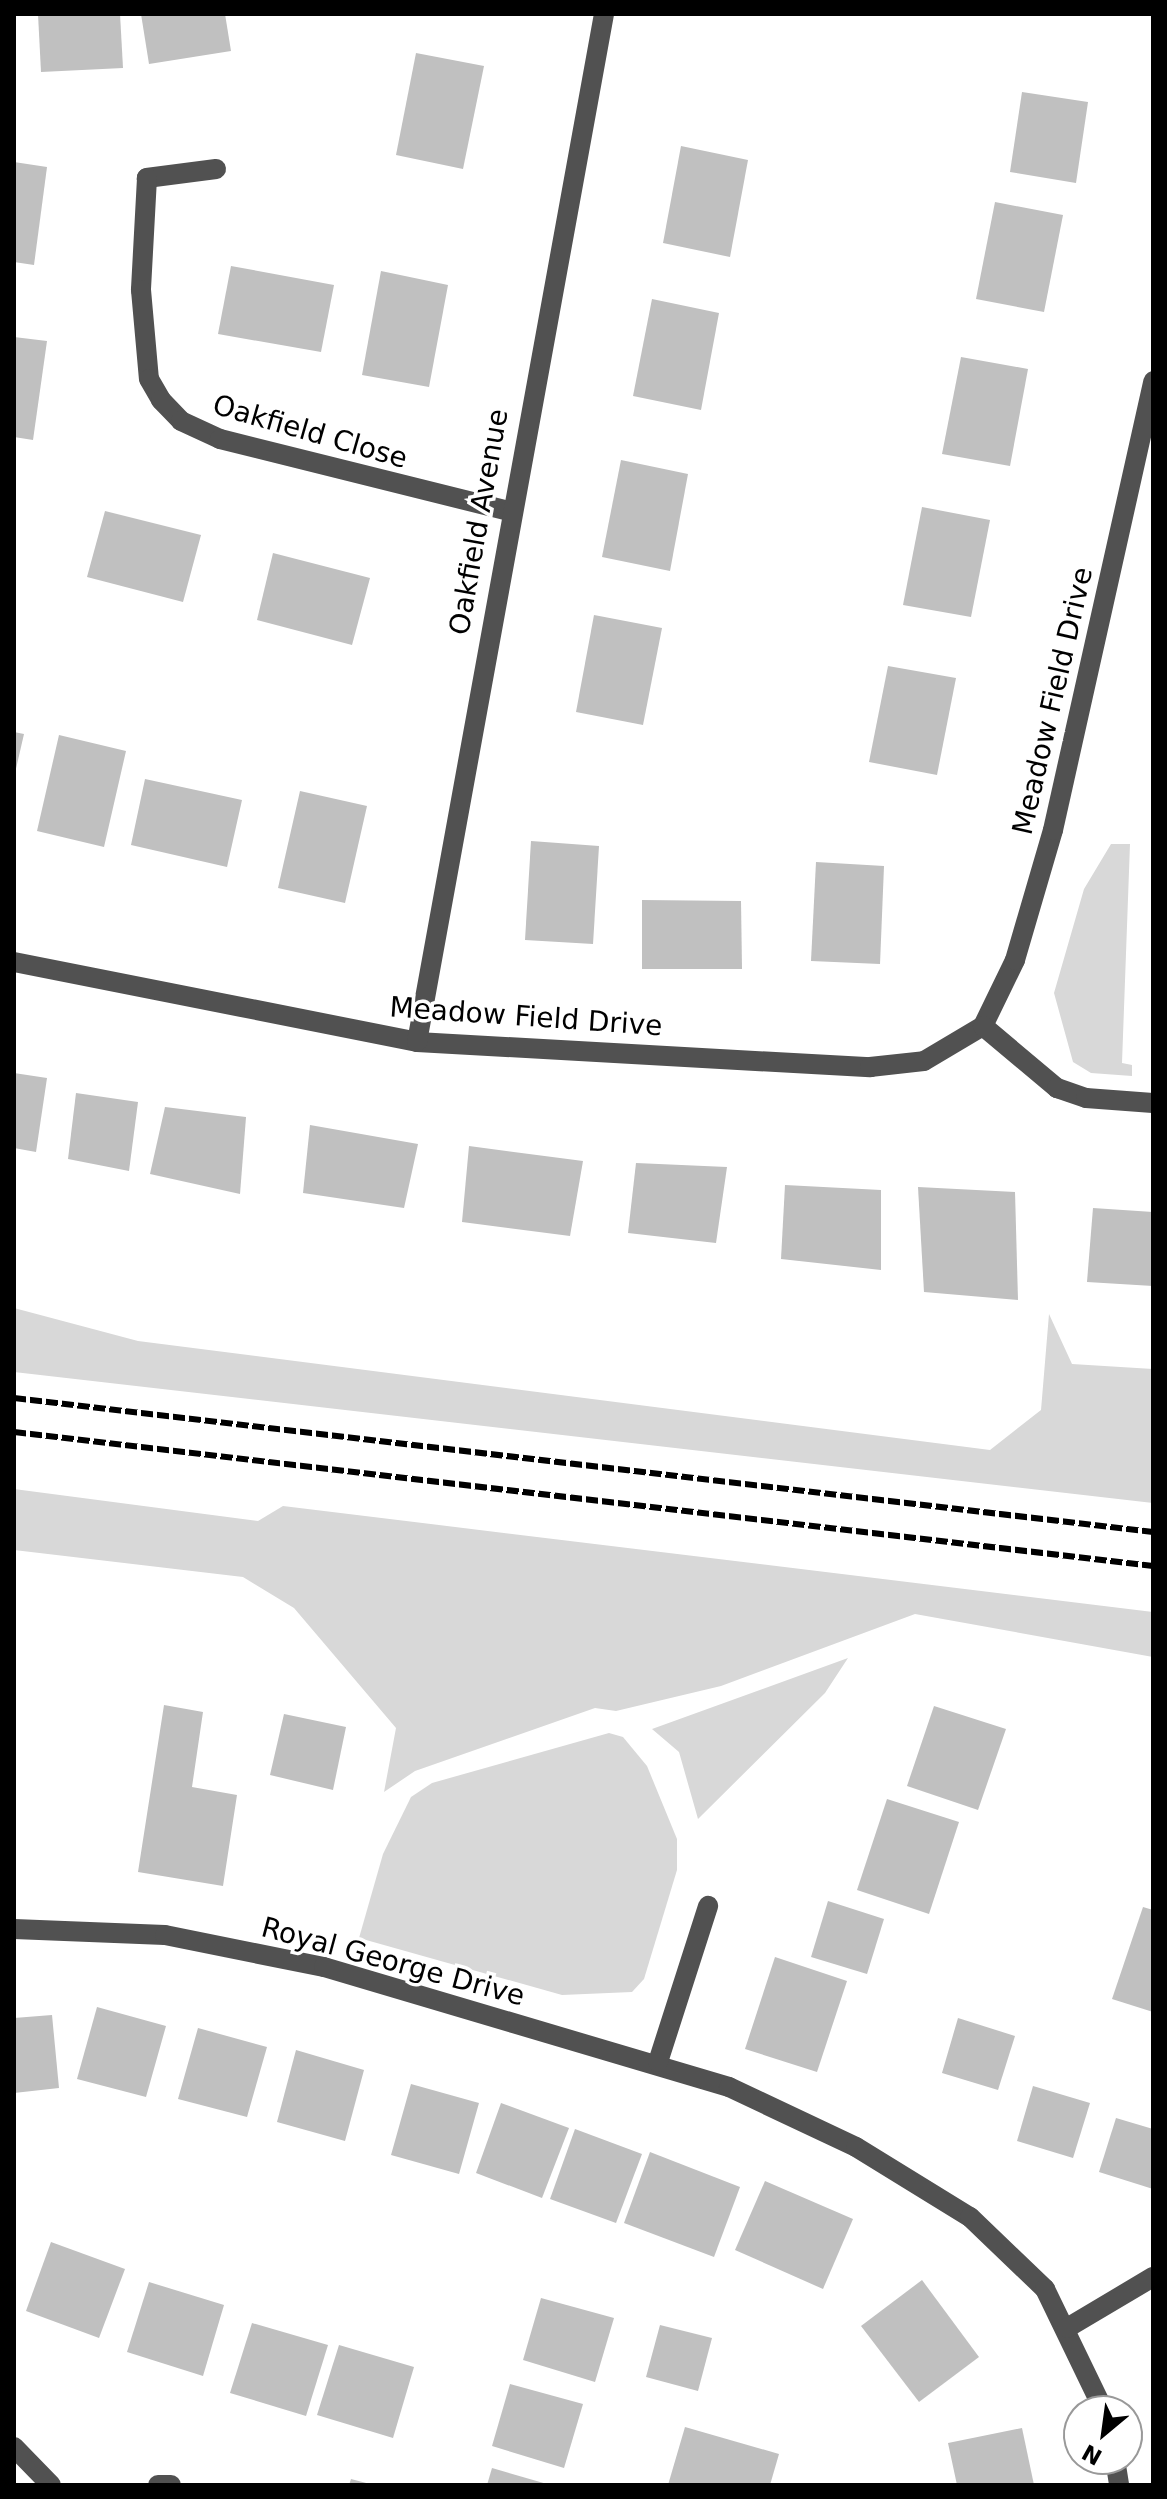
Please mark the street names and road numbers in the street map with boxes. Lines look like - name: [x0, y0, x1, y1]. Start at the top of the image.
- street label: Oakfield Close: [209, 388, 411, 476]
- street label: Oakfield Avenue: [443, 406, 515, 638]
- street label: Meadow Field Drive: [1006, 564, 1100, 838]
- street label: Meadow Field Drive: [388, 991, 664, 1043]
- street label: Royal George Drive: [258, 1911, 528, 2013]

